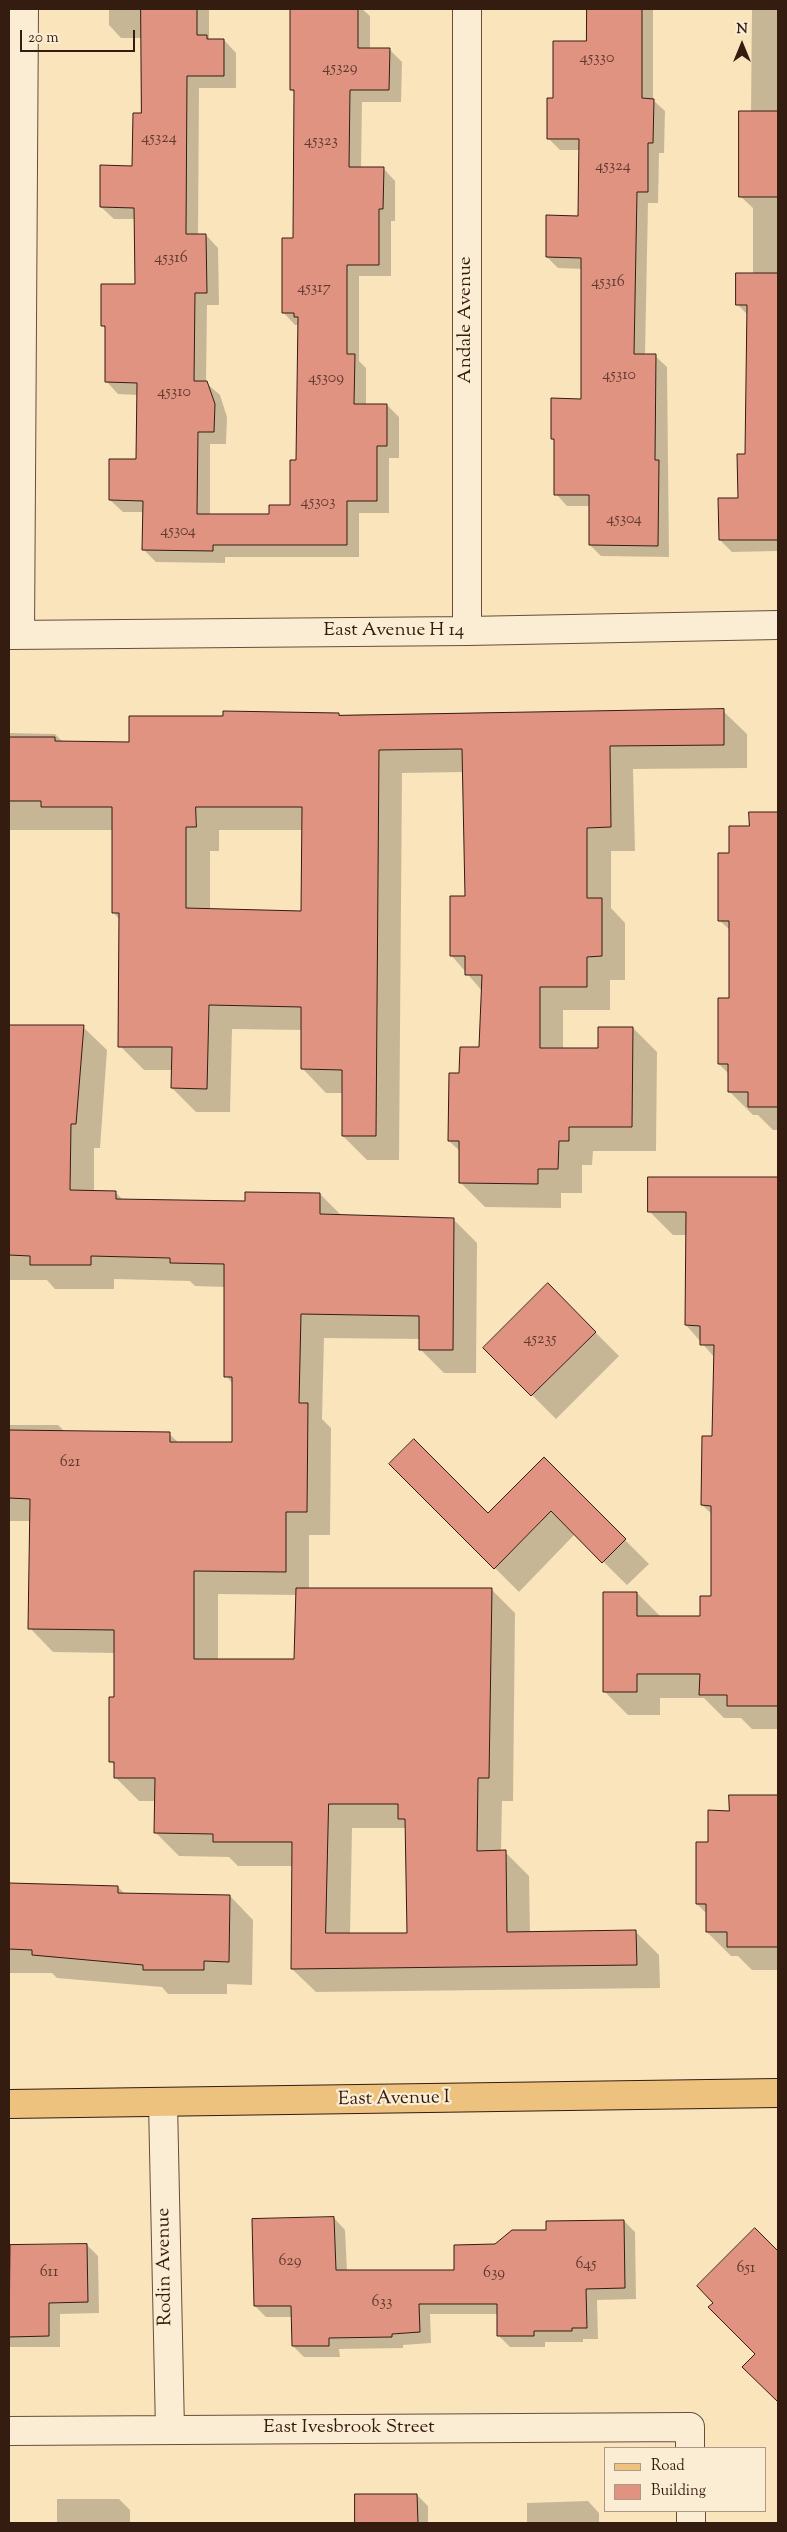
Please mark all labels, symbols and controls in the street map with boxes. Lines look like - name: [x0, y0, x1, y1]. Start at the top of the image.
- scale bar: [22, 20, 138, 52]
- north arrow: [717, 20, 767, 70]
- text: N: [736, 20, 748, 40]
- text: 20 m: [28, 28, 59, 49]
- house number: 45330: [580, 49, 614, 69]
- house number: 45329: [322, 59, 358, 79]
- house number: 45324: [141, 129, 177, 149]
- house number: 45323: [304, 132, 338, 152]
- house number: 45324: [595, 157, 631, 177]
- house number: 45316: [154, 249, 188, 269]
- street label: Andale Avenue: [456, 256, 478, 384]
- house number: 45316: [591, 273, 625, 293]
- house number: 45317: [297, 279, 331, 299]
- house number: 45310: [602, 366, 636, 386]
- house number: 45309: [308, 369, 344, 389]
- house number: 45310: [157, 383, 191, 403]
- house number: 45303: [301, 493, 335, 513]
- house number: 45304: [606, 510, 642, 530]
- house number: 45304: [160, 522, 196, 542]
- street label: East Avenue H 14: [324, 621, 464, 643]
- house number: 45235: [524, 1330, 556, 1350]
- house number: 621: [60, 1453, 80, 1473]
- street label: East Avenue I: [338, 2088, 450, 2112]
- street label: Rodin Avenue: [154, 2208, 178, 2326]
- house number: 629: [278, 2252, 302, 2272]
- house number: 645: [575, 2255, 597, 2275]
- house number: 651: [737, 2259, 755, 2279]
- house number: 611: [40, 2263, 58, 2283]
- house number: 639: [483, 2264, 505, 2284]
- house number: 633: [372, 2293, 392, 2313]
- street label: East Ivesbrook Street: [263, 2418, 435, 2440]
- legend: [604, 2447, 767, 2512]
- text: Road: [651, 2456, 685, 2477]
- text: Building: [651, 2481, 706, 2502]

